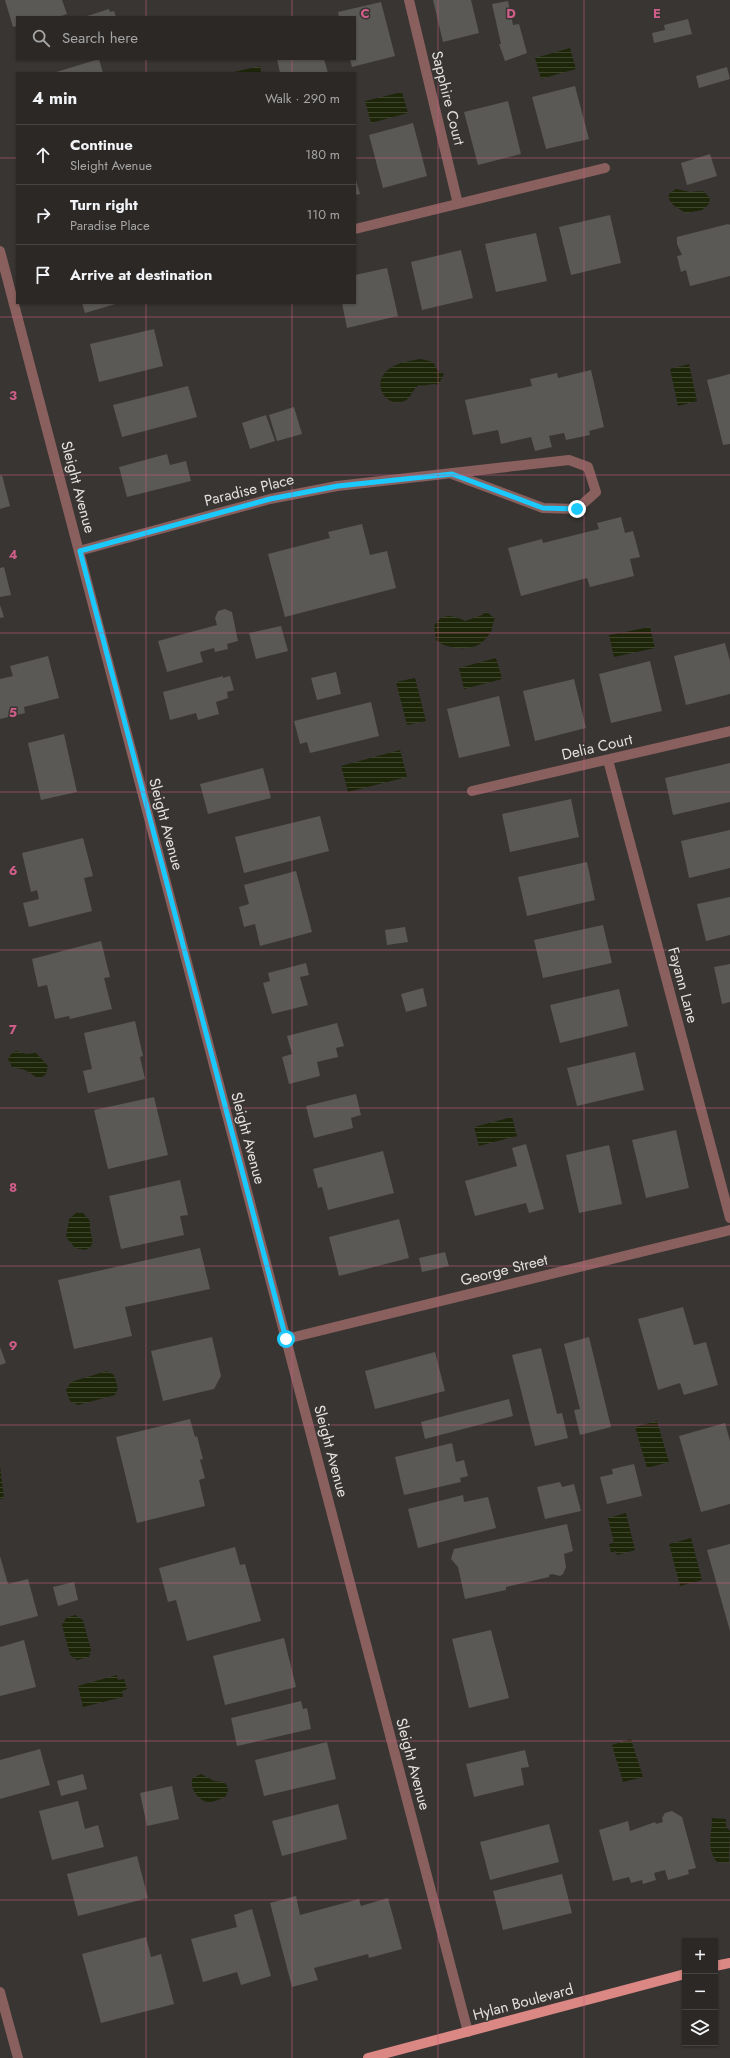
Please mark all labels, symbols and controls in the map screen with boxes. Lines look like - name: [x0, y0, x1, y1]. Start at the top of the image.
- text: C: [360, 4, 370, 23]
- text: D: [506, 4, 516, 23]
- text: E: [653, 4, 661, 23]
- search box: [16, 16, 356, 60]
- icon: search: [30, 27, 52, 49]
- text: Search here: [62, 27, 138, 49]
- street label: Sapphire Court: [426, 48, 470, 148]
- text: 4 min: [32, 86, 77, 110]
- text: Walk · 290 m: [265, 89, 340, 108]
- text: Continue: [70, 134, 133, 156]
- icon: ahead: [32, 144, 54, 166]
- text: 180 m: [305, 145, 340, 164]
- text: Sleight Avenue: [70, 156, 152, 175]
- text: Turn right: [70, 194, 138, 216]
- icon: right: [32, 204, 54, 226]
- text: 110 m: [306, 205, 340, 224]
- text: Paradise Place: [70, 216, 150, 235]
- icon: arrive: [32, 264, 54, 286]
- text: Arrive at destination: [70, 264, 212, 286]
- text: 3: [9, 386, 17, 405]
- street label: Sleight Avenue: [55, 438, 101, 536]
- street label: Paradise Place: [202, 468, 296, 512]
- route end: [568, 500, 586, 518]
- text: 4: [8, 545, 18, 564]
- text: 5: [9, 703, 17, 722]
- street label: Delia Court: [559, 728, 635, 766]
- street label: Sleight Avenue: [143, 775, 189, 873]
- text: 6: [9, 861, 18, 880]
- street label: Fayann Lane: [662, 945, 704, 1026]
- text: 7: [9, 1020, 17, 1039]
- street label: Sleight Avenue: [225, 1089, 271, 1187]
- text: 8: [9, 1178, 17, 1197]
- street label: George Street: [458, 1248, 550, 1291]
- route start: [277, 1330, 295, 1348]
- text: 9: [9, 1336, 18, 1355]
- street label: Sleight Avenue: [308, 1402, 354, 1500]
- street label: Sleight Avenue: [390, 1715, 436, 1813]
- map controls: [682, 1938, 718, 2046]
- button: +: [682, 1938, 718, 1974]
- button: −: [682, 1974, 718, 2010]
- street label: Hylan Boulevard: [470, 1978, 576, 2026]
- button: layers: [682, 2010, 718, 2046]

